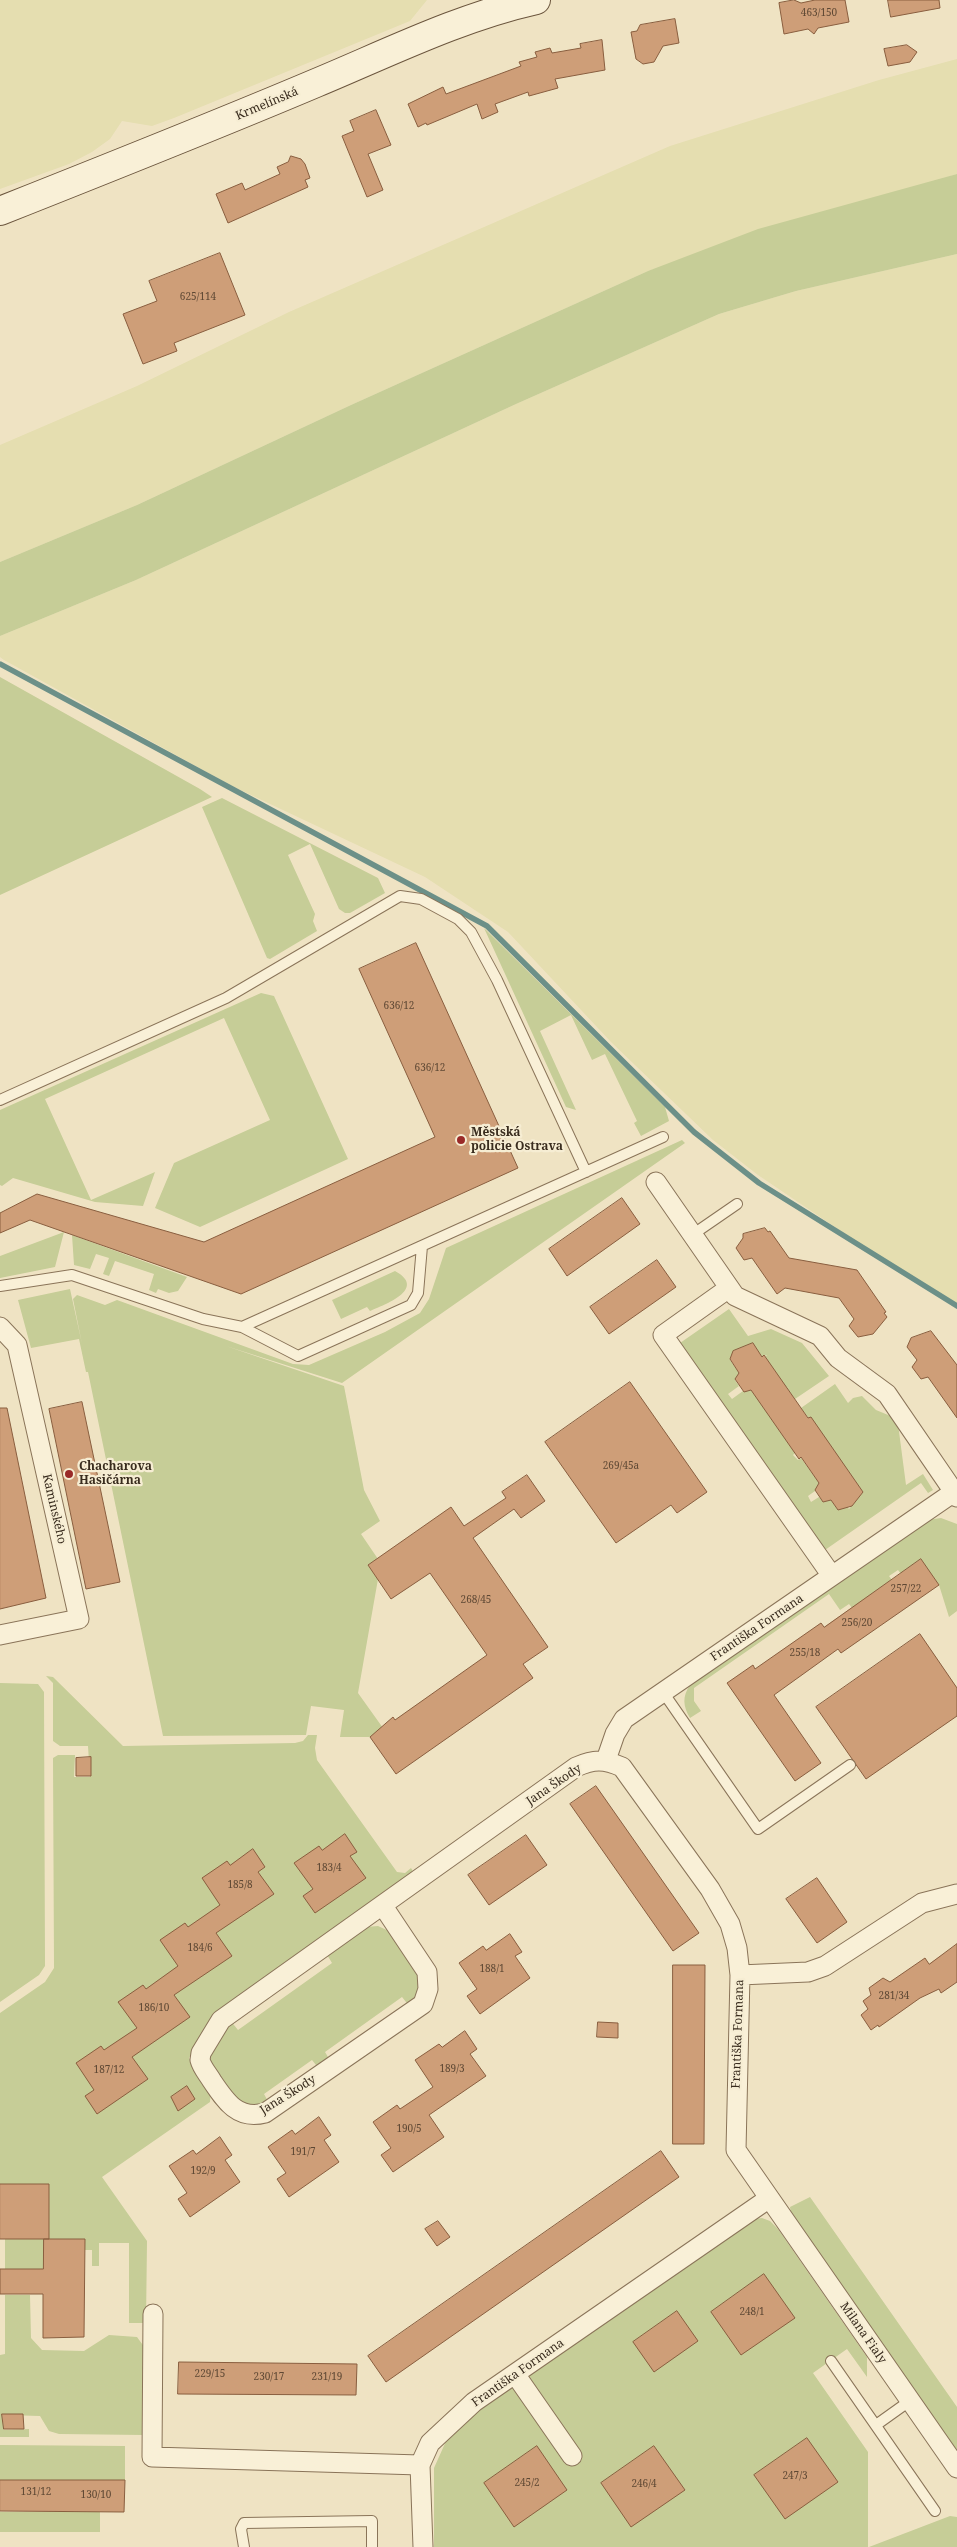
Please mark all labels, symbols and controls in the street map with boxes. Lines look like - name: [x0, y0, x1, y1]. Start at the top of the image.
- house number: 463/150: [801, 7, 837, 19]
- street label: Krmelínská: [234, 84, 300, 124]
- house number: 625/114: [180, 291, 216, 303]
- house number: 636/12: [384, 1000, 414, 1012]
- house number: 636/12: [415, 1062, 445, 1074]
- place label: Městská policie Ostrava: [471, 1126, 563, 1154]
- marker: Městská policie Ostrava: [455, 1134, 467, 1146]
- place label: Chacharova Hasičárna: [79, 1460, 152, 1488]
- house number: 269/45a: [603, 1460, 639, 1472]
- marker: Chacharova Hasičárna: [63, 1468, 75, 1480]
- street label: Kaminského: [39, 1473, 69, 1545]
- house number: 257/22: [891, 1583, 921, 1595]
- street label: Františka Formana: [708, 1592, 806, 1664]
- house number: 268/45: [461, 1594, 491, 1606]
- house number: 256/20: [842, 1617, 872, 1629]
- house number: 255/18: [790, 1647, 820, 1659]
- street label: Jana Škody: [524, 1761, 584, 1809]
- house number: 183/4: [316, 1862, 342, 1874]
- house number: 185/8: [227, 1879, 253, 1891]
- house number: 184/6: [187, 1942, 213, 1954]
- house number: 188/1: [479, 1963, 505, 1975]
- street label: Františka Formana: [729, 1979, 747, 2089]
- house number: 281/34: [879, 1990, 909, 2002]
- house number: 186/10: [139, 2002, 169, 2014]
- house number: 189/3: [439, 2063, 465, 2075]
- house number: 187/12: [94, 2064, 124, 2076]
- street label: Jana Škody: [257, 2072, 319, 2118]
- house number: 190/5: [396, 2123, 422, 2135]
- house number: 191/7: [290, 2146, 316, 2158]
- house number: 192/9: [190, 2165, 216, 2177]
- street label: Milana Fialy: [837, 2300, 889, 2366]
- house number: 248/1: [739, 2306, 765, 2318]
- street label: Františka Formana: [469, 2336, 567, 2410]
- house number: 229/15: [195, 2368, 225, 2380]
- house number: 230/17: [254, 2371, 284, 2383]
- house number: 231/19: [312, 2371, 342, 2383]
- house number: 247/3: [782, 2470, 808, 2482]
- house number: 245/2: [514, 2477, 540, 2489]
- house number: 246/4: [631, 2478, 657, 2490]
- house number: 131/12: [21, 2486, 51, 2498]
- house number: 130/10: [81, 2489, 111, 2501]

